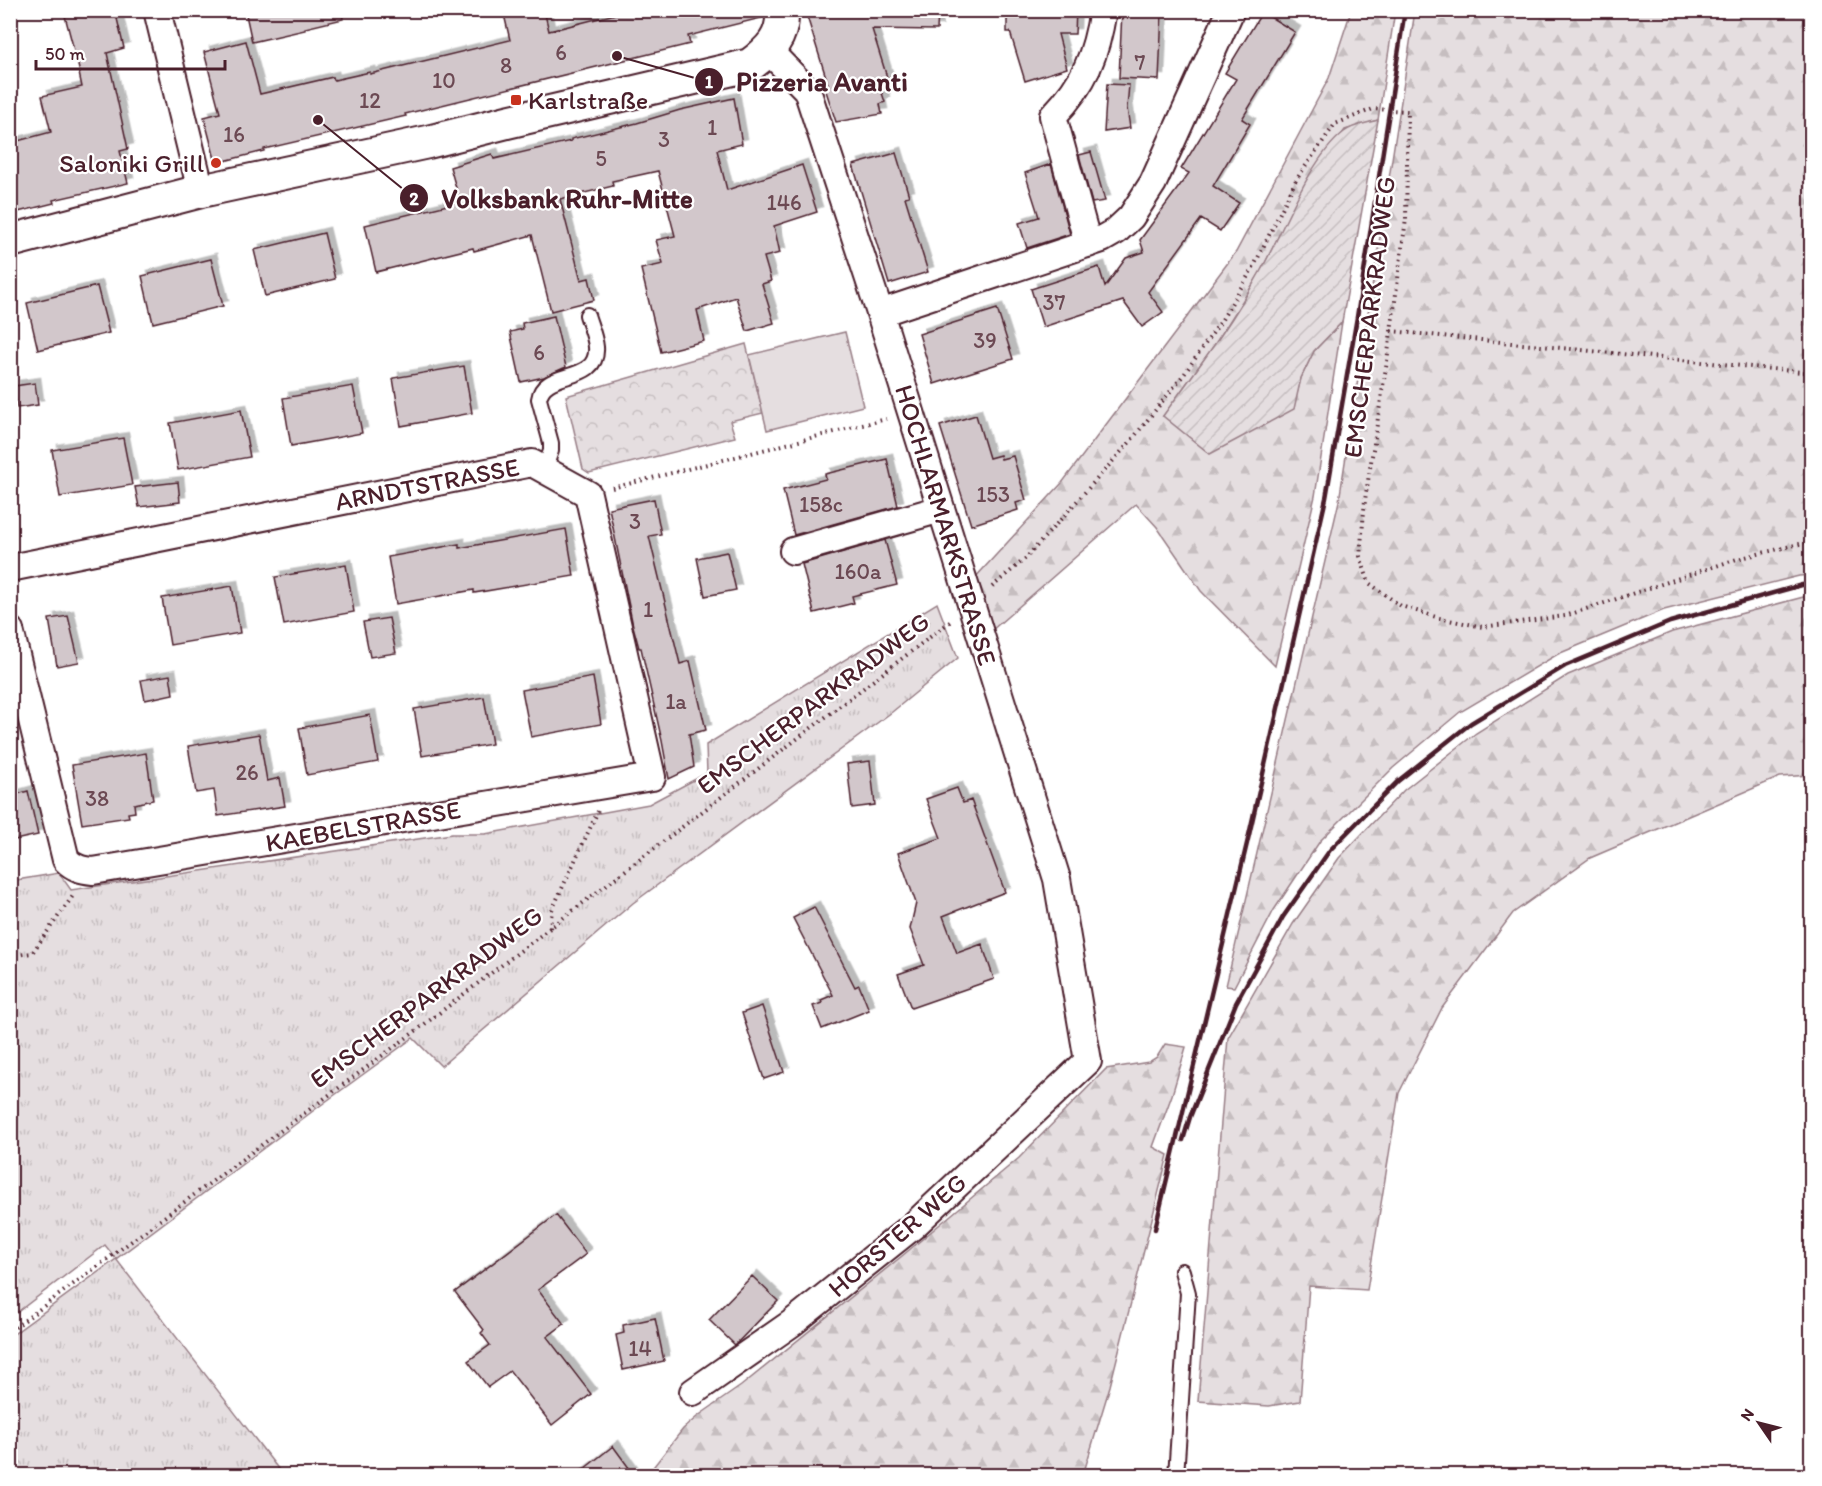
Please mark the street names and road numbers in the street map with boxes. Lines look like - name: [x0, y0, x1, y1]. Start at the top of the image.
- street label: EMSCHERPARKRADWEG: [1336, 174, 1402, 460]
- street label: HOCHLARMARKSTRASSE: [888, 381, 1004, 669]
- street label: ARNDTSTRASSE: [332, 450, 522, 518]
- street label: EMSCHERPARKRADWEG: [690, 605, 936, 801]
- street label: KAEBELSTRASSE: [263, 793, 463, 859]
- street label: EMSCHERPARKRADWEG: [303, 899, 549, 1095]
- street label: HORSTER WEG: [821, 1166, 973, 1304]

